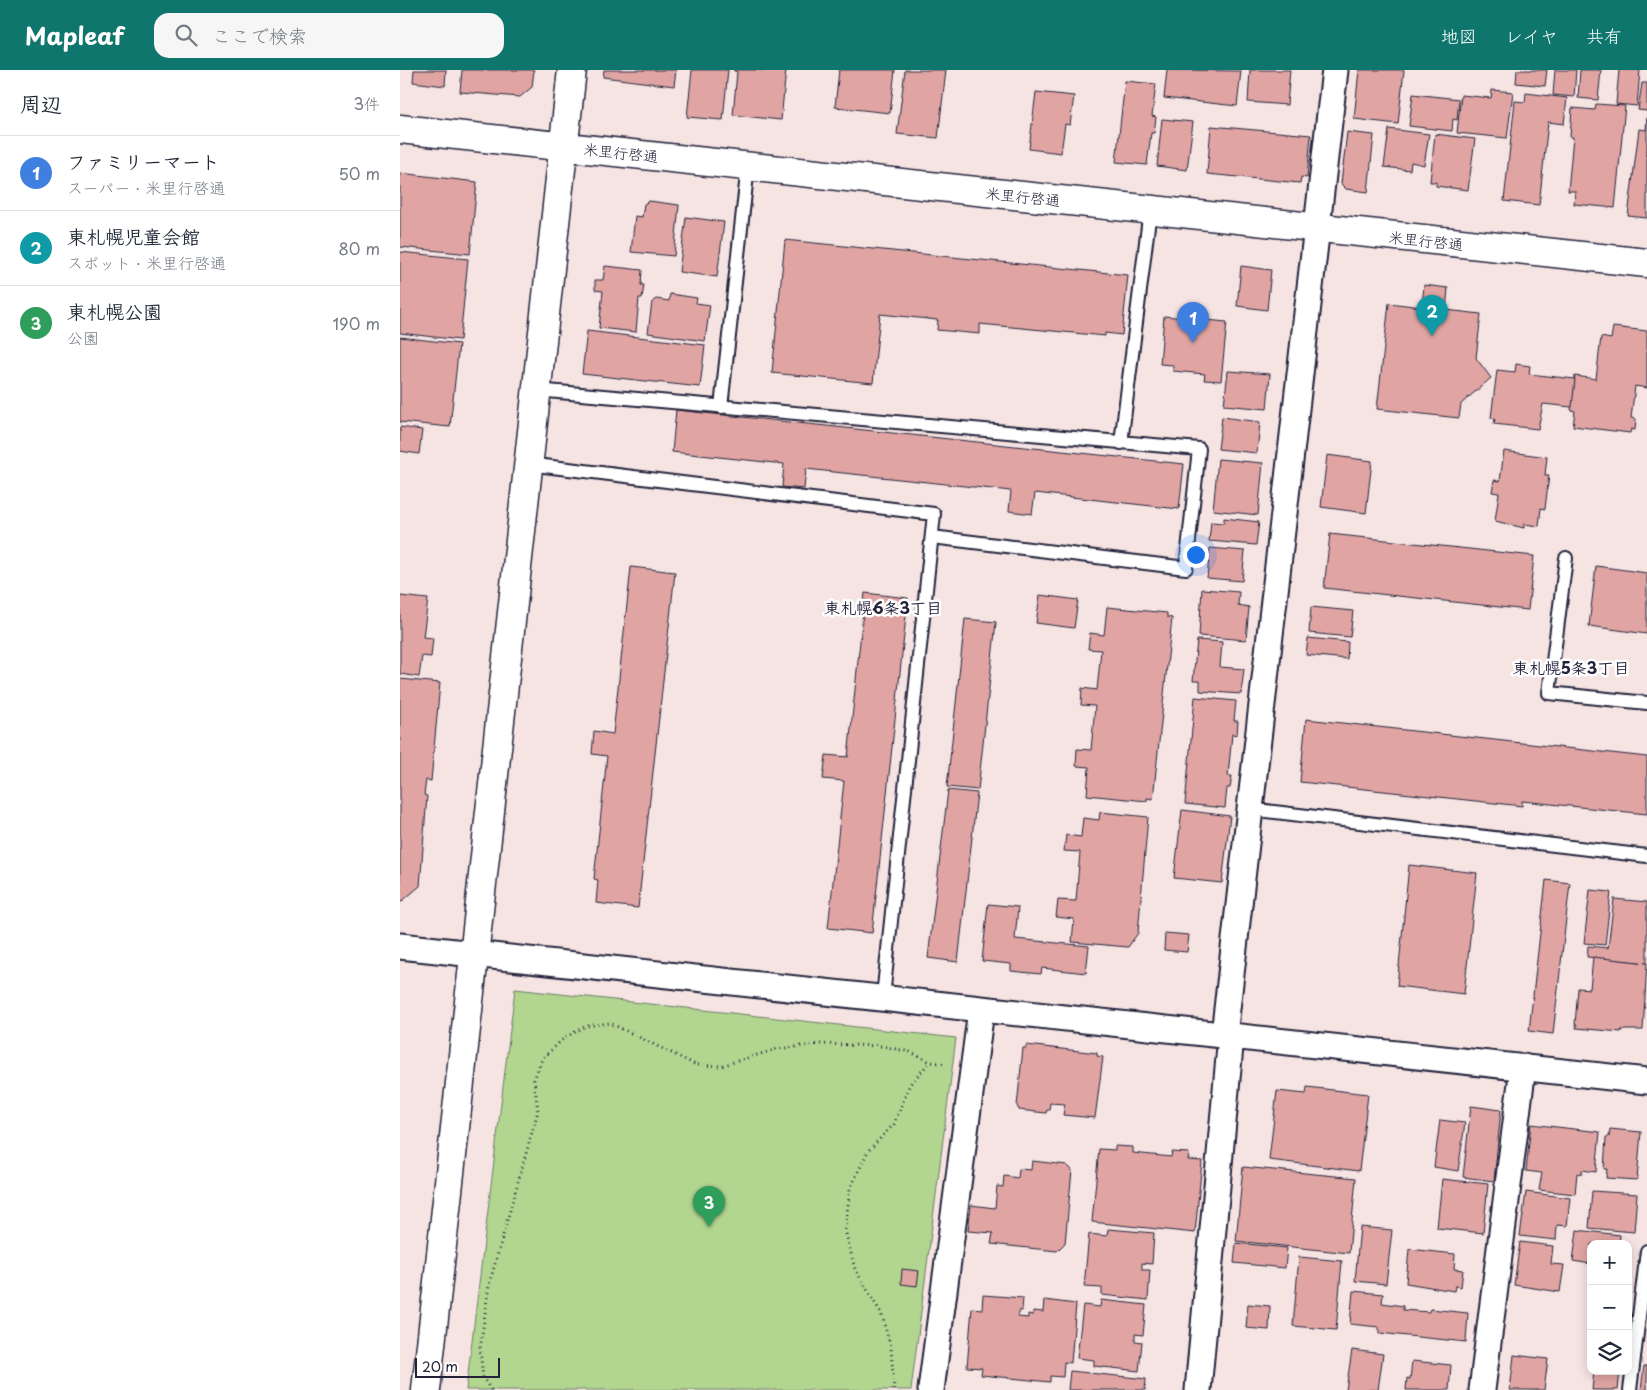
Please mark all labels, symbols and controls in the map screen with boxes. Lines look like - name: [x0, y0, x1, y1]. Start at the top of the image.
- search box: [154, 13, 504, 58]
- text: Mapleaf: [25, 17, 124, 53]
- icon: search: [172, 21, 200, 49]
- text: ここで検索: [212, 21, 307, 49]
- text: 地図: [1441, 22, 1477, 49]
- text: レイヤ: [1505, 22, 1558, 49]
- text: 共有: [1586, 22, 1622, 49]
- text: 周辺: [20, 87, 62, 119]
- text: 3件: [353, 91, 380, 115]
- street label: 米里行啓通: [582, 137, 660, 167]
- text: ファミリーマート: [67, 147, 220, 175]
- text: 1: [32, 161, 40, 185]
- text: 50 m: [339, 161, 380, 185]
- text: スーパー · 米里行啓通: [67, 175, 225, 199]
- street label: 米里行啓通: [984, 181, 1062, 211]
- text: 東札幌児童会館: [67, 222, 200, 250]
- street label: 米里行啓通: [1387, 225, 1465, 255]
- text: 2: [30, 236, 42, 260]
- text: 80 m: [338, 236, 380, 260]
- text: スポット · 米里行啓通: [67, 250, 226, 274]
- pin: 2: [1416, 295, 1448, 336]
- text: 東札幌公園: [67, 297, 162, 325]
- pin: 1: [1177, 302, 1209, 343]
- text: 3: [31, 311, 41, 335]
- text: 190 m: [332, 311, 380, 335]
- text: 公園: [67, 325, 99, 349]
- your location: [1183, 542, 1209, 568]
- district label: 東札幌6条3丁目: [824, 595, 942, 619]
- district label: 東札幌5条3丁目: [1513, 655, 1629, 679]
- pin: 3: [693, 1186, 725, 1227]
- map controls: [1587, 1240, 1632, 1375]
- button: +: [1587, 1240, 1632, 1285]
- button: −: [1587, 1285, 1632, 1330]
- button: layers: [1587, 1330, 1632, 1375]
- scale bar: [415, 1355, 500, 1378]
- text: 20 m: [422, 1356, 458, 1377]

